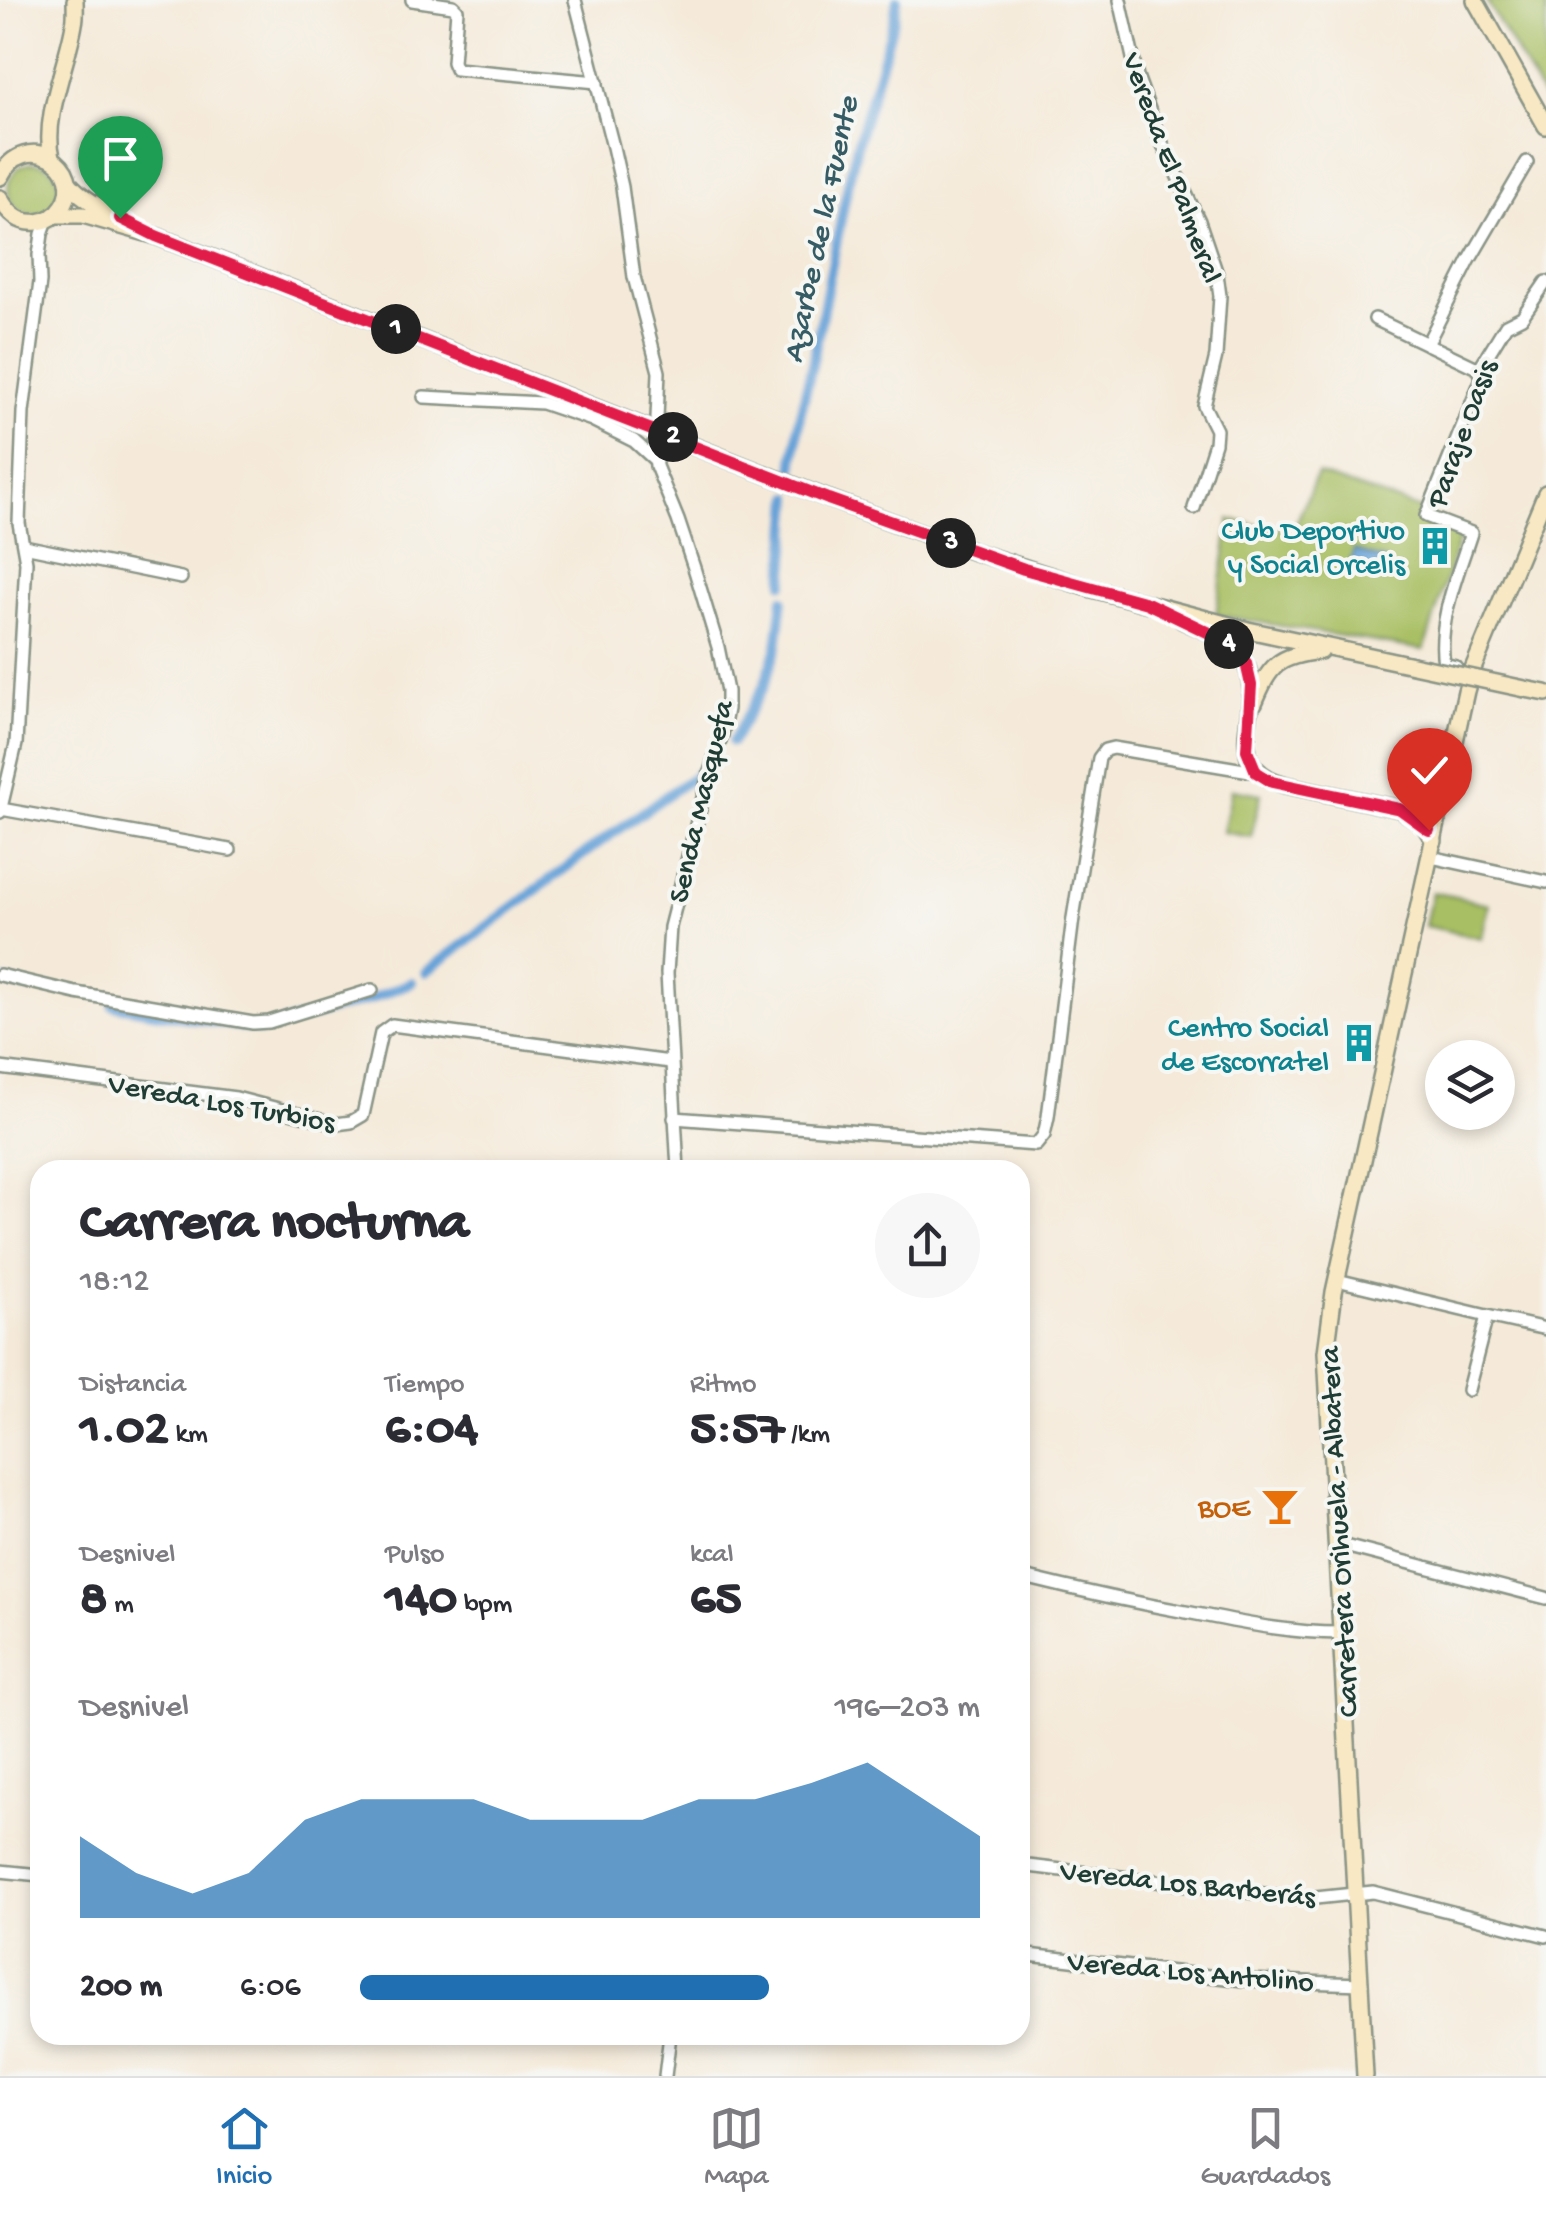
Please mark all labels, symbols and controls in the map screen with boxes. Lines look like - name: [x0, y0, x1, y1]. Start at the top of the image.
- street label: Vereda El Palmeral: [1112, 48, 1228, 288]
- water label: Azarbe de la Fuente: [776, 92, 870, 367]
- pin: [78, 116, 163, 219]
- icon: arrive: [93, 131, 148, 186]
- pin: 1: [371, 304, 421, 354]
- text: 1: [390, 312, 402, 345]
- street label: Paraje Oasis: [1421, 355, 1508, 514]
- pin: 2: [648, 412, 698, 462]
- text: 2: [666, 420, 680, 453]
- place label: Club Deportivo y Social Orcelis: [1222, 516, 1406, 585]
- pin: 3: [926, 518, 976, 568]
- building icon: Club Deportivo y Social Orcelis: [1414, 525, 1456, 567]
- text: 3: [944, 526, 958, 559]
- pin: 4: [1204, 619, 1254, 669]
- text: 4: [1222, 627, 1236, 660]
- street label: Senda Masquefa: [663, 696, 744, 907]
- pin: [1387, 728, 1472, 831]
- icon: check: [1402, 743, 1457, 798]
- place label: Centro Social de Escorratel: [1161, 1013, 1329, 1082]
- building icon: Centro Social de Escorratel: [1338, 1022, 1380, 1064]
- map controls: [1425, 1040, 1515, 1130]
- button: layers: [1425, 1040, 1515, 1130]
- street label: Vereda Los Turbios: [104, 1068, 338, 1143]
- button: share: [875, 1193, 980, 1298]
- text: Carrera nocturna: [80, 1194, 468, 1258]
- text: 18:12: [80, 1264, 149, 1302]
- street label: Carretera Orihuela - Albatera: [1314, 1344, 1369, 1718]
- text: Distancia: [80, 1369, 186, 1402]
- text: Tiempo: [385, 1369, 465, 1402]
- text: Ritmo: [690, 1369, 757, 1402]
- text: 1.02: [80, 1402, 169, 1461]
- text: 6:04: [385, 1402, 478, 1461]
- text: 5:57: [690, 1402, 784, 1461]
- text: km: [169, 1419, 208, 1452]
- text: /km: [784, 1419, 830, 1452]
- bar icon: BOE: [1259, 1485, 1301, 1527]
- place label: BOE: [1197, 1493, 1251, 1528]
- text: Desnivel: [80, 1539, 175, 1572]
- text: Pulso: [385, 1539, 445, 1572]
- text: kcal: [690, 1539, 734, 1572]
- text: 8: [80, 1572, 107, 1631]
- text: 140: [385, 1572, 457, 1631]
- text: 65: [690, 1572, 742, 1631]
- text: m: [107, 1589, 134, 1622]
- text: bpm: [457, 1589, 512, 1622]
- text: Desnivel: [80, 1690, 189, 1728]
- text: 196–203 m: [834, 1690, 980, 1728]
- street label: Vereda Los Barberás: [1057, 1856, 1318, 1917]
- street label: Vereda Los Antolino: [1065, 1946, 1315, 2003]
- text: 200 m: [80, 1969, 162, 2007]
- text: 6:06: [240, 1969, 301, 2007]
- tab: Inicio: [216, 2101, 272, 2194]
- tab: Mapa: [704, 2101, 769, 2194]
- tab: Guardados: [1201, 2101, 1330, 2194]

